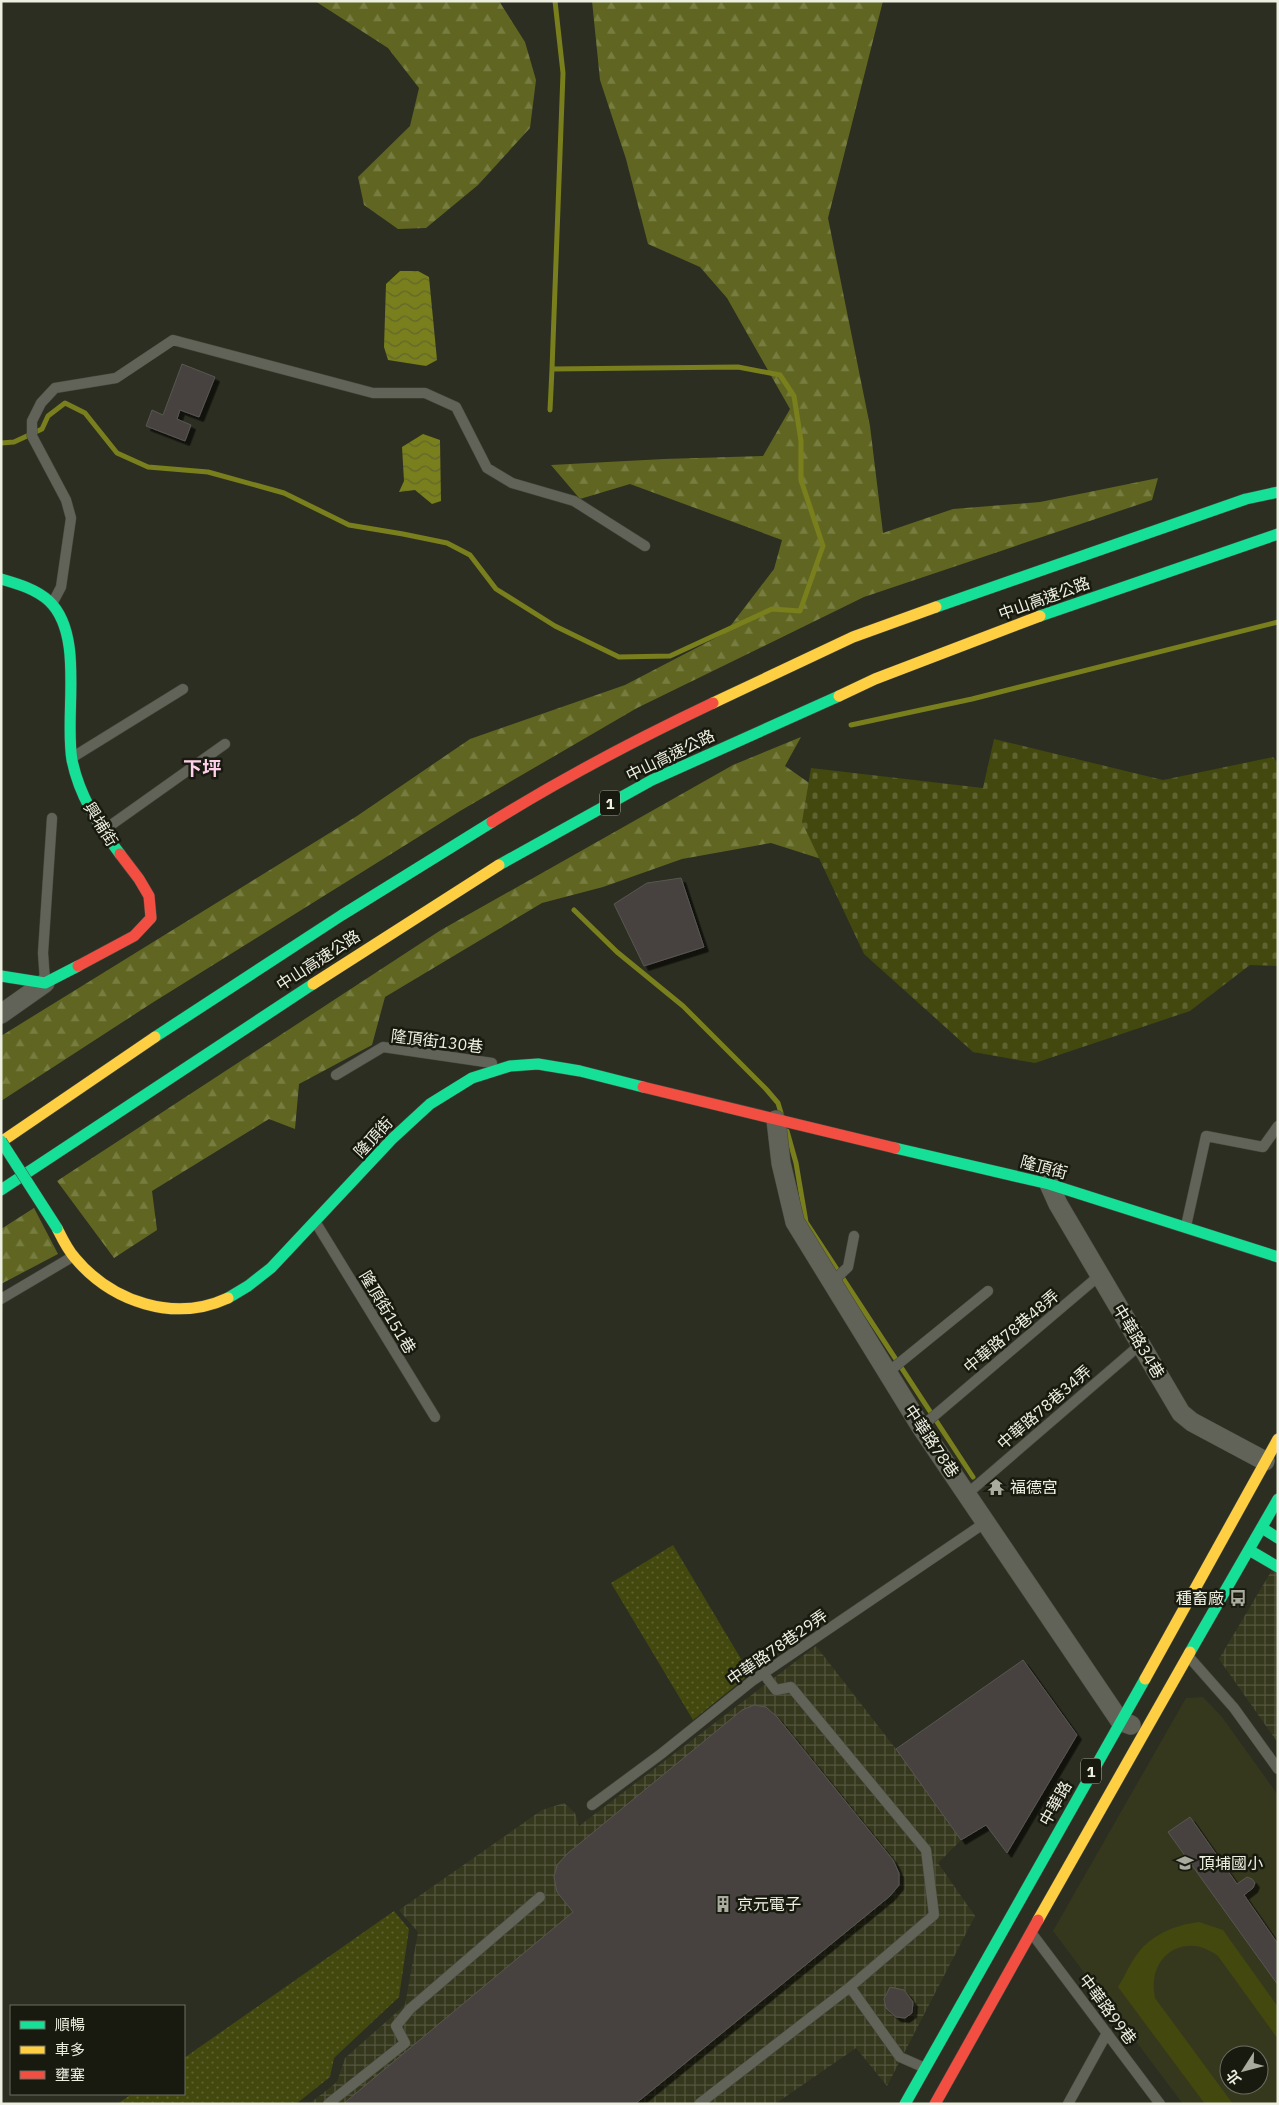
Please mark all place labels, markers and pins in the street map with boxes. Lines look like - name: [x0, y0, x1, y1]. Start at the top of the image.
- temple icon: 福德宮: [986, 1477, 1006, 1497]
- place label: 福德宮: [1010, 1477, 1058, 1497]
- place label: 種畜廠: [1176, 1588, 1224, 1608]
- bus stop icon: 種畜廠: [1228, 1588, 1248, 1608]
- school or university icon: 頂埔國小: [1175, 1853, 1195, 1873]
- place label: 頂埔國小: [1199, 1853, 1263, 1873]
- building icon: 京元電子: [713, 1894, 733, 1914]
- place label: 京元電子: [737, 1894, 801, 1914]

